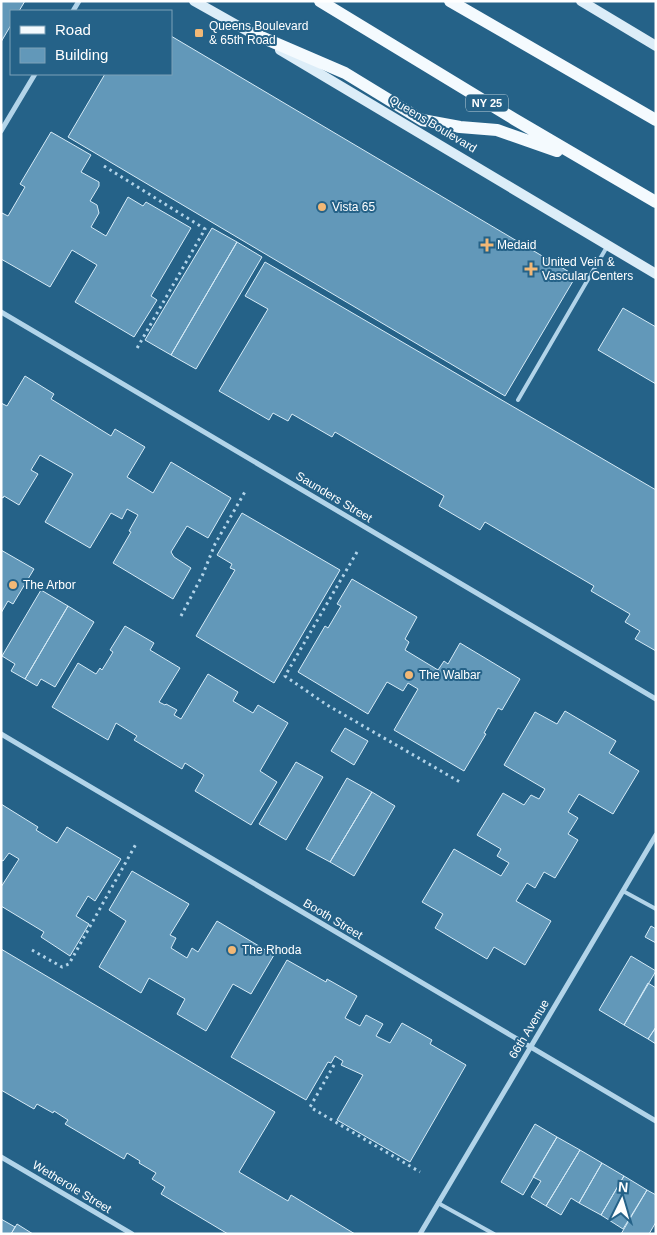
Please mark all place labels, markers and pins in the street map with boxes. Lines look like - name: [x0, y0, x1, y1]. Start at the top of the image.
- place label: Queens Boulevard & 65th Road: [209, 19, 308, 47]
- marker: Queens Boulevard & 65th Road: [193, 27, 205, 39]
- place label: Vista 65: [332, 200, 375, 214]
- marker: Vista 65: [316, 201, 328, 213]
- place label: Medaid: [497, 238, 536, 252]
- marker: Medaid: [481, 239, 493, 251]
- place label: United Vein & Vascular Centers: [542, 255, 633, 283]
- marker: United Vein & Vascular Centers: [524, 262, 538, 276]
- place label: The Arbor: [23, 578, 76, 592]
- marker: The Arbor: [7, 579, 19, 591]
- place label: The Walbar: [419, 668, 481, 682]
- marker: The Walbar: [403, 669, 415, 681]
- place label: The Rhoda: [242, 943, 302, 957]
- marker: The Rhoda: [226, 944, 238, 956]

